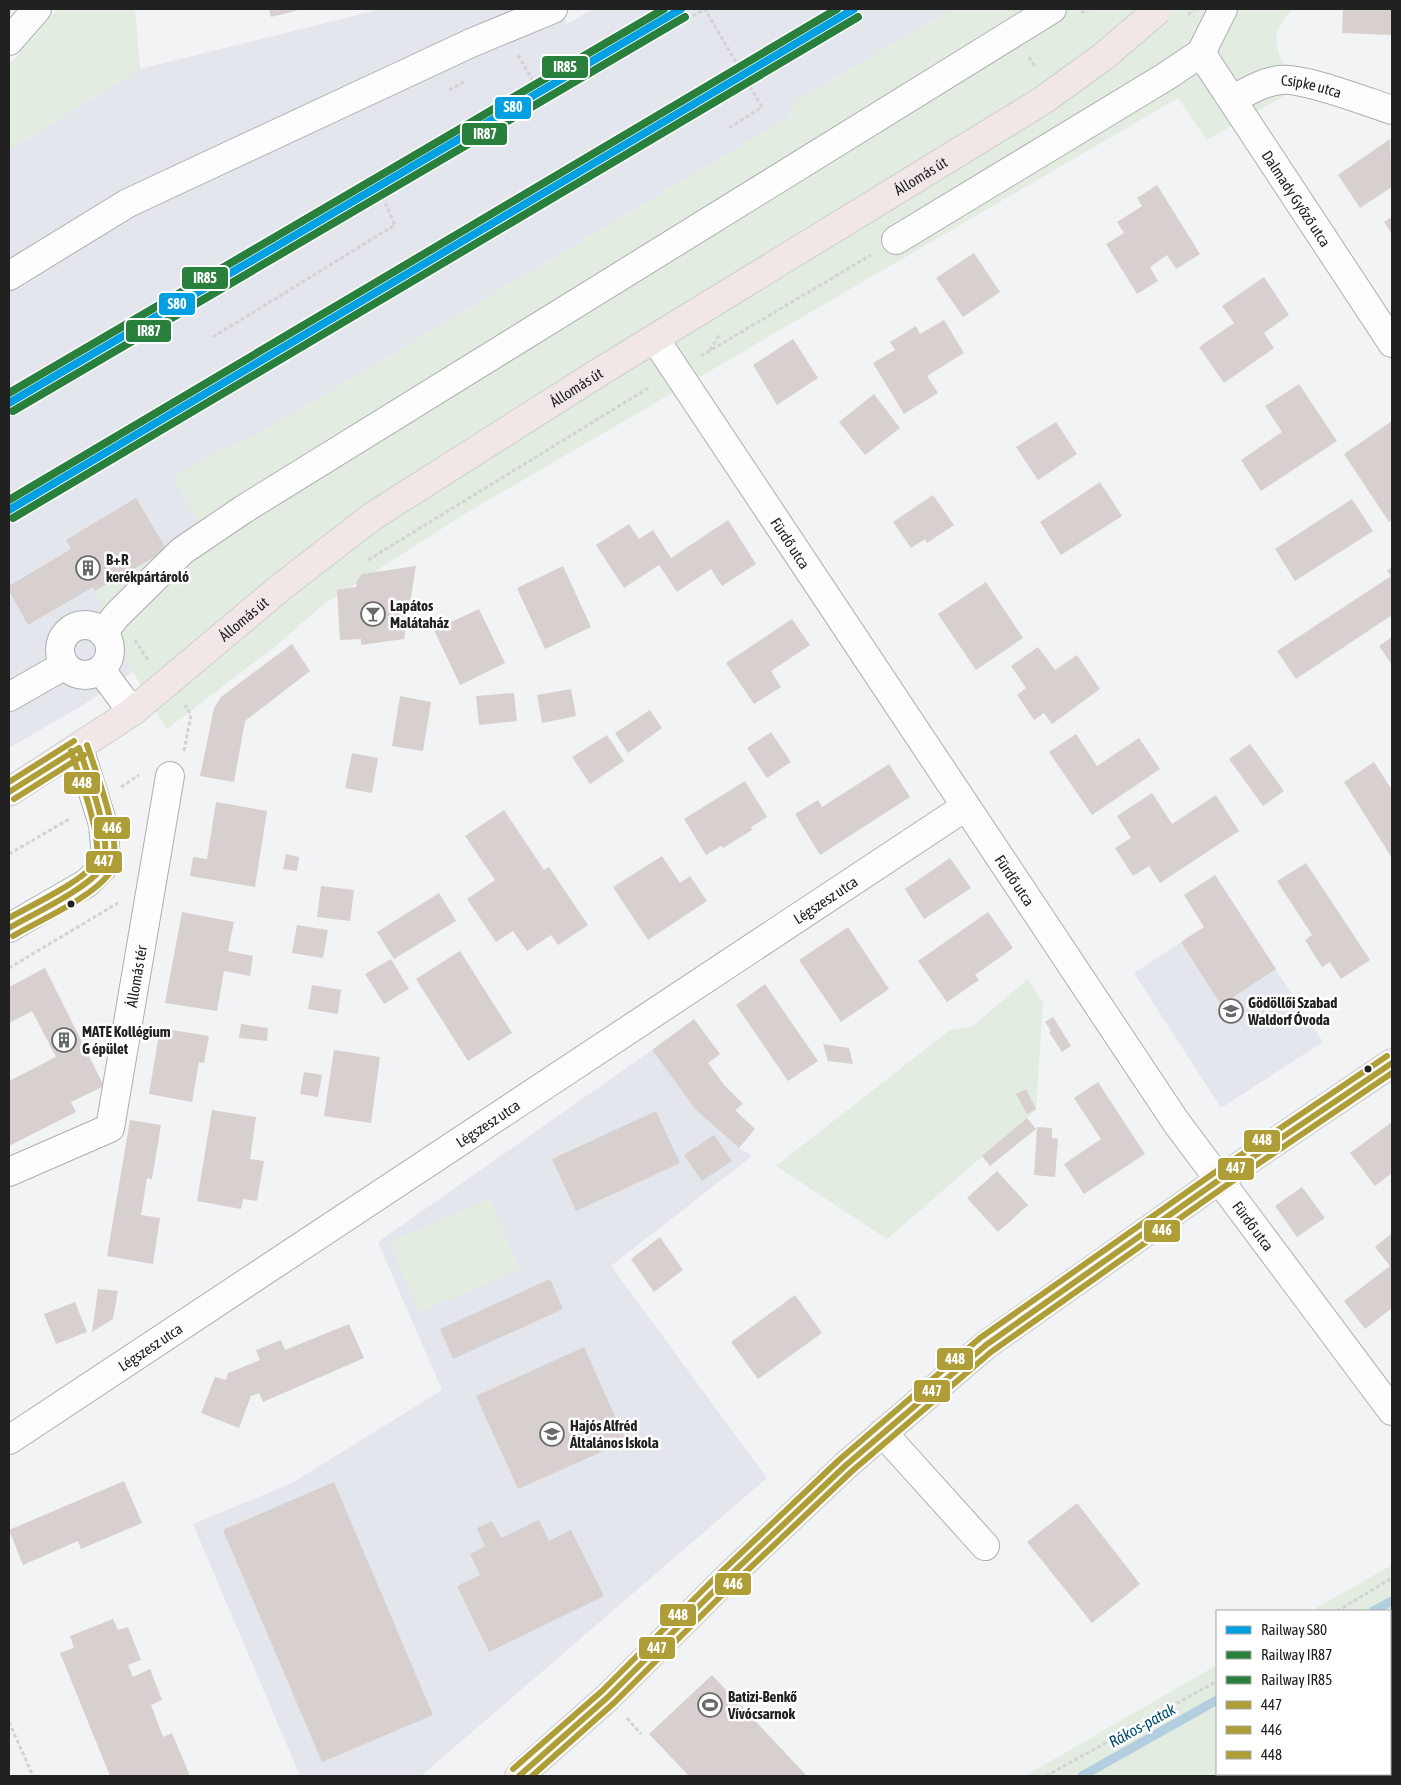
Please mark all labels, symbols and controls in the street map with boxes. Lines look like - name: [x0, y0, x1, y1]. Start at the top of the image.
- line badge: IR85: [541, 55, 589, 79]
- text: IR85: [553, 59, 577, 75]
- street label: Csipke utca: [1281, 71, 1344, 101]
- line badge: S80: [494, 96, 532, 120]
- text: S80: [503, 99, 523, 115]
- line badge: IR87: [461, 122, 508, 146]
- text: IR87: [473, 126, 497, 142]
- street label: Dalmady Győző utca: [1259, 147, 1335, 250]
- street label: Állomás út: [891, 153, 950, 198]
- line badge: IR85: [181, 266, 229, 290]
- text: IR85: [193, 270, 217, 286]
- line badge: S80: [158, 292, 196, 316]
- text: S80: [167, 296, 187, 312]
- line badge: IR87: [125, 319, 172, 343]
- text: IR87: [137, 323, 161, 339]
- street label: Állomás út: [547, 364, 605, 410]
- street label: Fürdő utca: [768, 514, 814, 572]
- place label: B+R kerékpártároló: [106, 551, 189, 585]
- building icon: B+R kerékpártároló: [75, 555, 101, 581]
- street label: Állomás út: [215, 593, 271, 644]
- place label: Lapátos Malátaház: [390, 597, 450, 631]
- bar icon: Lapátos Malátaház: [360, 601, 386, 627]
- line badge: 448: [63, 771, 101, 795]
- text: 448: [71, 775, 92, 791]
- line badge: 446: [93, 816, 131, 840]
- text: 446: [101, 820, 122, 836]
- line badge: 447: [85, 850, 123, 874]
- street label: Fürdő utca: [992, 851, 1038, 909]
- text: 447: [93, 853, 114, 869]
- street label: Légszesz utca: [790, 872, 860, 927]
- unlabelled marker: [66, 899, 76, 909]
- street label: Állomás tér: [122, 943, 150, 1009]
- place label: Gödöllői Szabad Waldorf Óvoda: [1247, 994, 1337, 1028]
- school or university icon: Gödöllői Szabad Waldorf Óvoda: [1218, 998, 1244, 1024]
- place label: MATE Kollégium G épület: [82, 1023, 171, 1057]
- building icon: MATE Kollégium G épület: [51, 1027, 77, 1053]
- unlabelled marker: [1363, 1064, 1373, 1074]
- street label: Légszesz utca: [452, 1096, 523, 1150]
- line badge: 448: [1243, 1129, 1281, 1153]
- text: 448: [1251, 1132, 1272, 1148]
- line badge: 447: [1217, 1157, 1255, 1181]
- text: 447: [1225, 1160, 1246, 1176]
- street label: Fürdő utca: [1229, 1197, 1278, 1254]
- line badge: 446: [1143, 1219, 1181, 1243]
- text: 446: [1151, 1222, 1172, 1238]
- street label: Légszesz utca: [115, 1319, 185, 1374]
- line badge: 448: [936, 1347, 974, 1371]
- text: 448: [944, 1351, 965, 1367]
- line badge: 447: [913, 1379, 951, 1403]
- text: 447: [921, 1383, 942, 1399]
- place label: Hajós Alfréd Általános Iskola: [569, 1417, 659, 1451]
- school or university icon: Hajós Alfréd Általános Iskola: [539, 1421, 565, 1447]
- line badge: 446: [714, 1572, 752, 1596]
- text: 446: [722, 1576, 743, 1592]
- line badge: 448: [659, 1603, 697, 1627]
- text: 448: [667, 1607, 688, 1623]
- legend: [1216, 1610, 1391, 1775]
- text: Railway S80: [1261, 1621, 1327, 1638]
- line badge: 447: [638, 1636, 676, 1660]
- text: 447: [646, 1640, 667, 1656]
- text: Railway IR87: [1261, 1646, 1332, 1663]
- text: Railway IR85: [1261, 1671, 1332, 1688]
- place label: Batizi-Benkő Vívócsarnok: [727, 1688, 797, 1722]
- sports icon: Batizi-Benkő Vívócsarnok: [697, 1692, 723, 1718]
- text: 447: [1261, 1696, 1282, 1713]
- water label: Rákos-patak: [1106, 1699, 1180, 1752]
- text: 446: [1261, 1721, 1282, 1738]
- text: 448: [1261, 1746, 1282, 1763]

